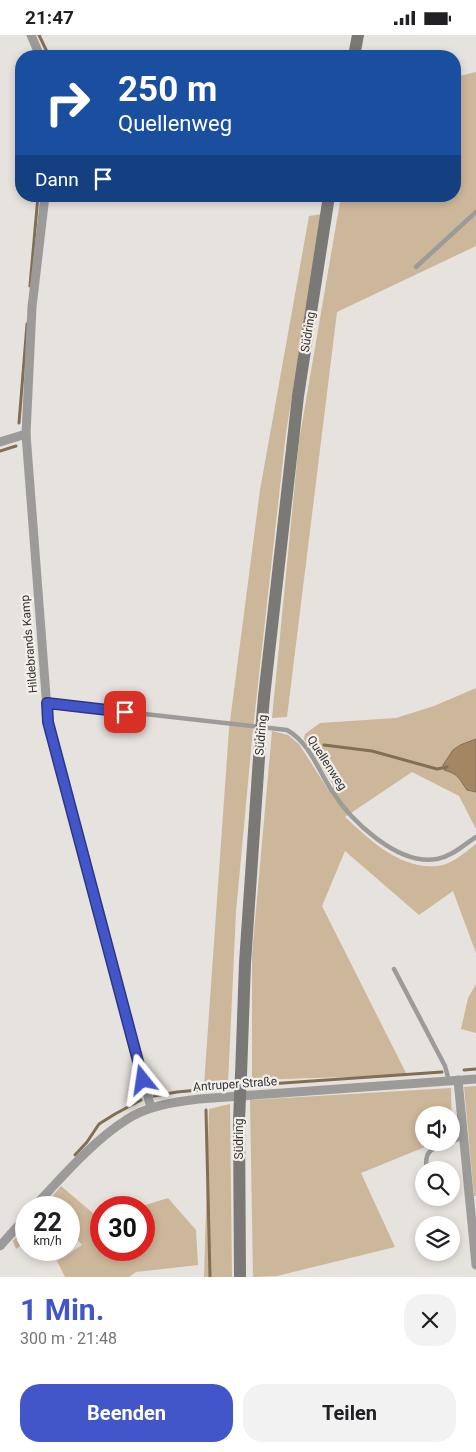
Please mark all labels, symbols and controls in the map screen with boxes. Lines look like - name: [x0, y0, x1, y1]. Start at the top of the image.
- text: 21:47: [25, 6, 74, 29]
- text: 250 m: [118, 69, 217, 110]
- icon: right: [35, 70, 100, 135]
- text: Quellenweg: [118, 111, 232, 136]
- icon: arrive: [89, 165, 117, 193]
- text: Dann: [35, 168, 79, 191]
- street label: Südring: [298, 311, 318, 353]
- street label: Hildebrands Kamp: [18, 594, 40, 694]
- pin: [104, 691, 146, 733]
- icon: arrive: [111, 698, 139, 726]
- street label: Südring: [252, 714, 270, 756]
- street label: Quellenweg: [304, 733, 350, 793]
- position arrow: [116, 1053, 168, 1105]
- street label: Antruper Straße: [193, 1074, 277, 1094]
- map controls: [415, 1106, 460, 1261]
- button: sound: [415, 1106, 460, 1151]
- street label: Südring: [232, 1119, 246, 1159]
- button: search: [415, 1161, 460, 1206]
- speed limit sign: 30: [90, 1196, 155, 1261]
- text: 22: [33, 1208, 62, 1237]
- button: layers: [415, 1216, 460, 1261]
- text: km/h: [33, 1234, 62, 1248]
- text: 1 Min.: [20, 1292, 104, 1327]
- button: close: [404, 1294, 456, 1346]
- text: 300 m · 21:48: [20, 1329, 117, 1348]
- button: Beenden: [20, 1384, 233, 1442]
- button: Teilen: [243, 1384, 456, 1442]

